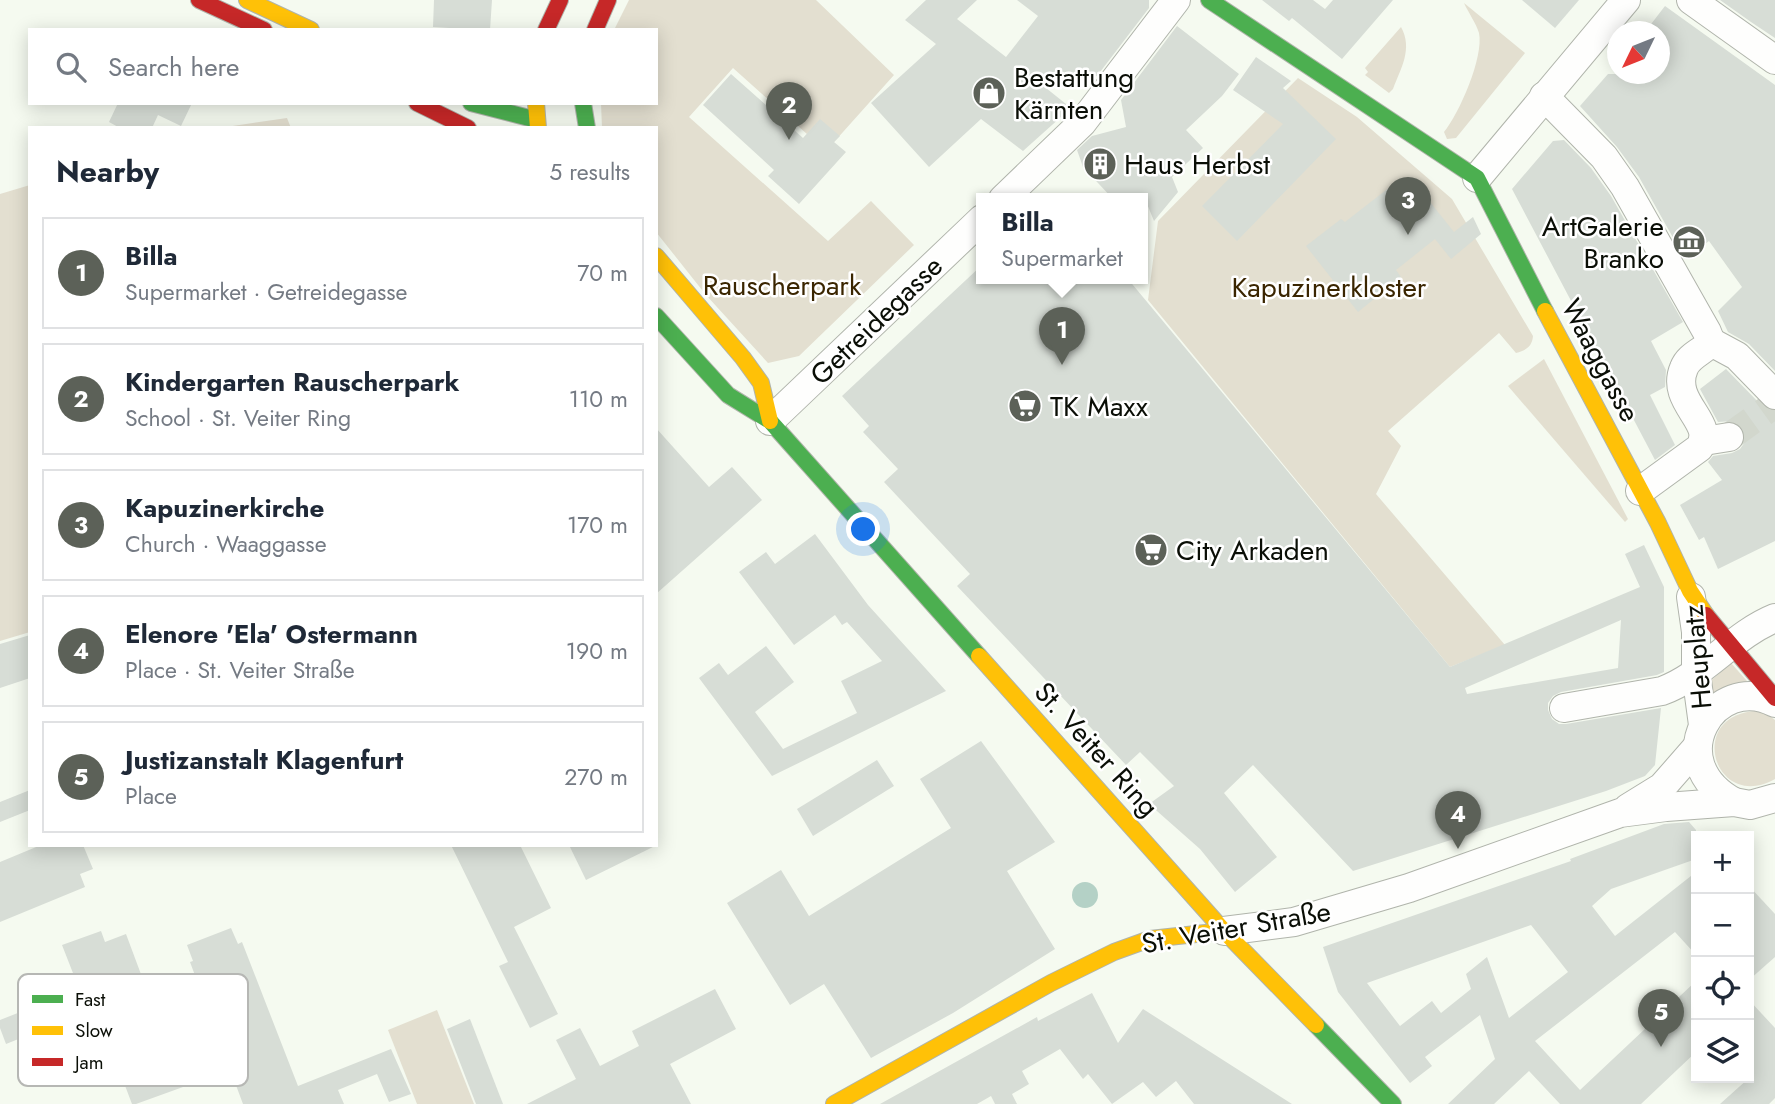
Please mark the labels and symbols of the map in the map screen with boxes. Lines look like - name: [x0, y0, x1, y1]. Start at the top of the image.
- north arrow: [1607, 21, 1670, 84]
- place label: Bestattung Kärnten: [1014, 57, 1134, 130]
- shop icon: Bestattung Kärnten: [970, 74, 1008, 112]
- pin: 2: [766, 82, 812, 140]
- place label: Haus Herbst: [1124, 144, 1270, 185]
- building icon: Haus Herbst: [1081, 145, 1119, 183]
- pin: 3: [1385, 177, 1431, 235]
- place label: ArtGalerie Branko: [1542, 206, 1664, 279]
- museum icon: ArtGalerie Branko: [1670, 223, 1708, 261]
- street label: Getreidegasse: [801, 246, 952, 394]
- park label: Rauscherpark: [703, 265, 862, 306]
- park label: Kapuzinerkloster: [1232, 267, 1427, 308]
- street label: Waaggasse: [1551, 291, 1650, 429]
- pin: 1: [1039, 307, 1085, 365]
- place label: TK Maxx: [1050, 386, 1148, 427]
- supermarket icon: TK Maxx: [1006, 387, 1044, 425]
- your location: [846, 512, 880, 546]
- place label: City Arkaden: [1176, 530, 1329, 571]
- supermarket icon: City Arkaden: [1132, 531, 1170, 569]
- street label: Heuplatz: [1673, 603, 1722, 711]
- street label: St. Veiter Ring: [1025, 673, 1169, 826]
- pin: 4: [1435, 791, 1481, 849]
- street label: St. Veiter Straße: [1138, 891, 1334, 964]
- legend: [18, 974, 248, 1086]
- text: Fast: [75, 986, 106, 1013]
- pin: 5: [1638, 989, 1684, 1047]
- text: Slow: [75, 1017, 113, 1044]
- text: Jam: [72, 1049, 104, 1076]

